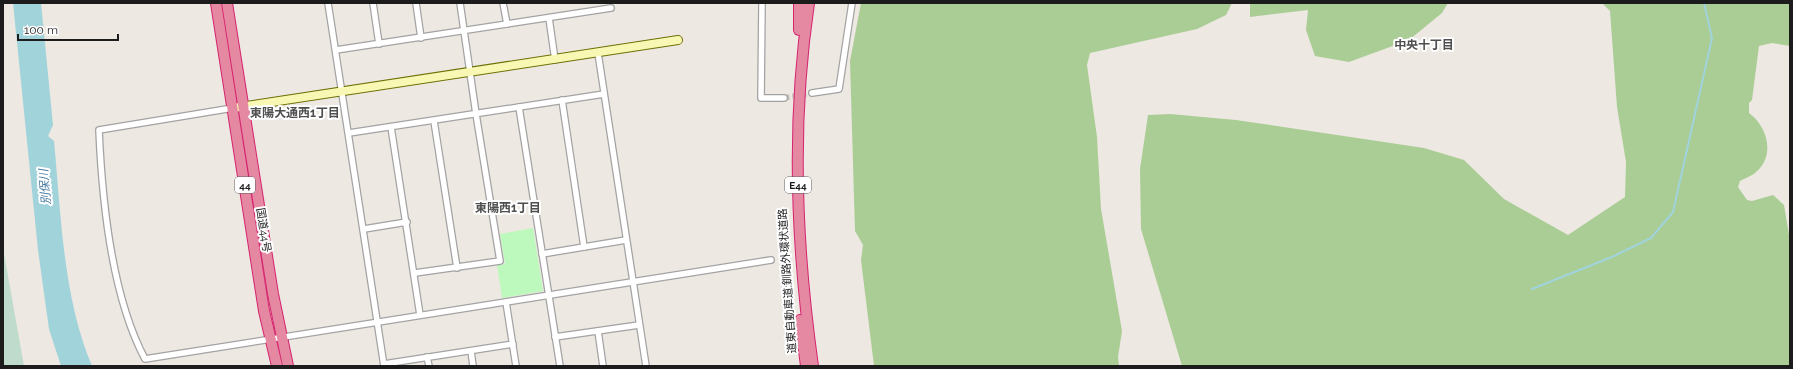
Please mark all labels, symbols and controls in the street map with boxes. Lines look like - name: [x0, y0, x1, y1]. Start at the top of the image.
- scale bar: [18, 16, 118, 42]
- text: 100 m: [24, 23, 58, 37]
- district label: 中央十丁目: [1394, 38, 1454, 52]
- district label: 東陽大通西1丁目: [250, 106, 340, 120]
- water label: 別保川: [36, 166, 54, 206]
- road number: 44: [235, 177, 255, 193]
- road number: E44: [785, 177, 811, 193]
- district label: 東陽西1丁目: [475, 201, 541, 215]
- street label: 国道44号: [254, 207, 273, 253]
- street label: 道東自動車道;釧路外環状道路: [776, 208, 799, 354]

